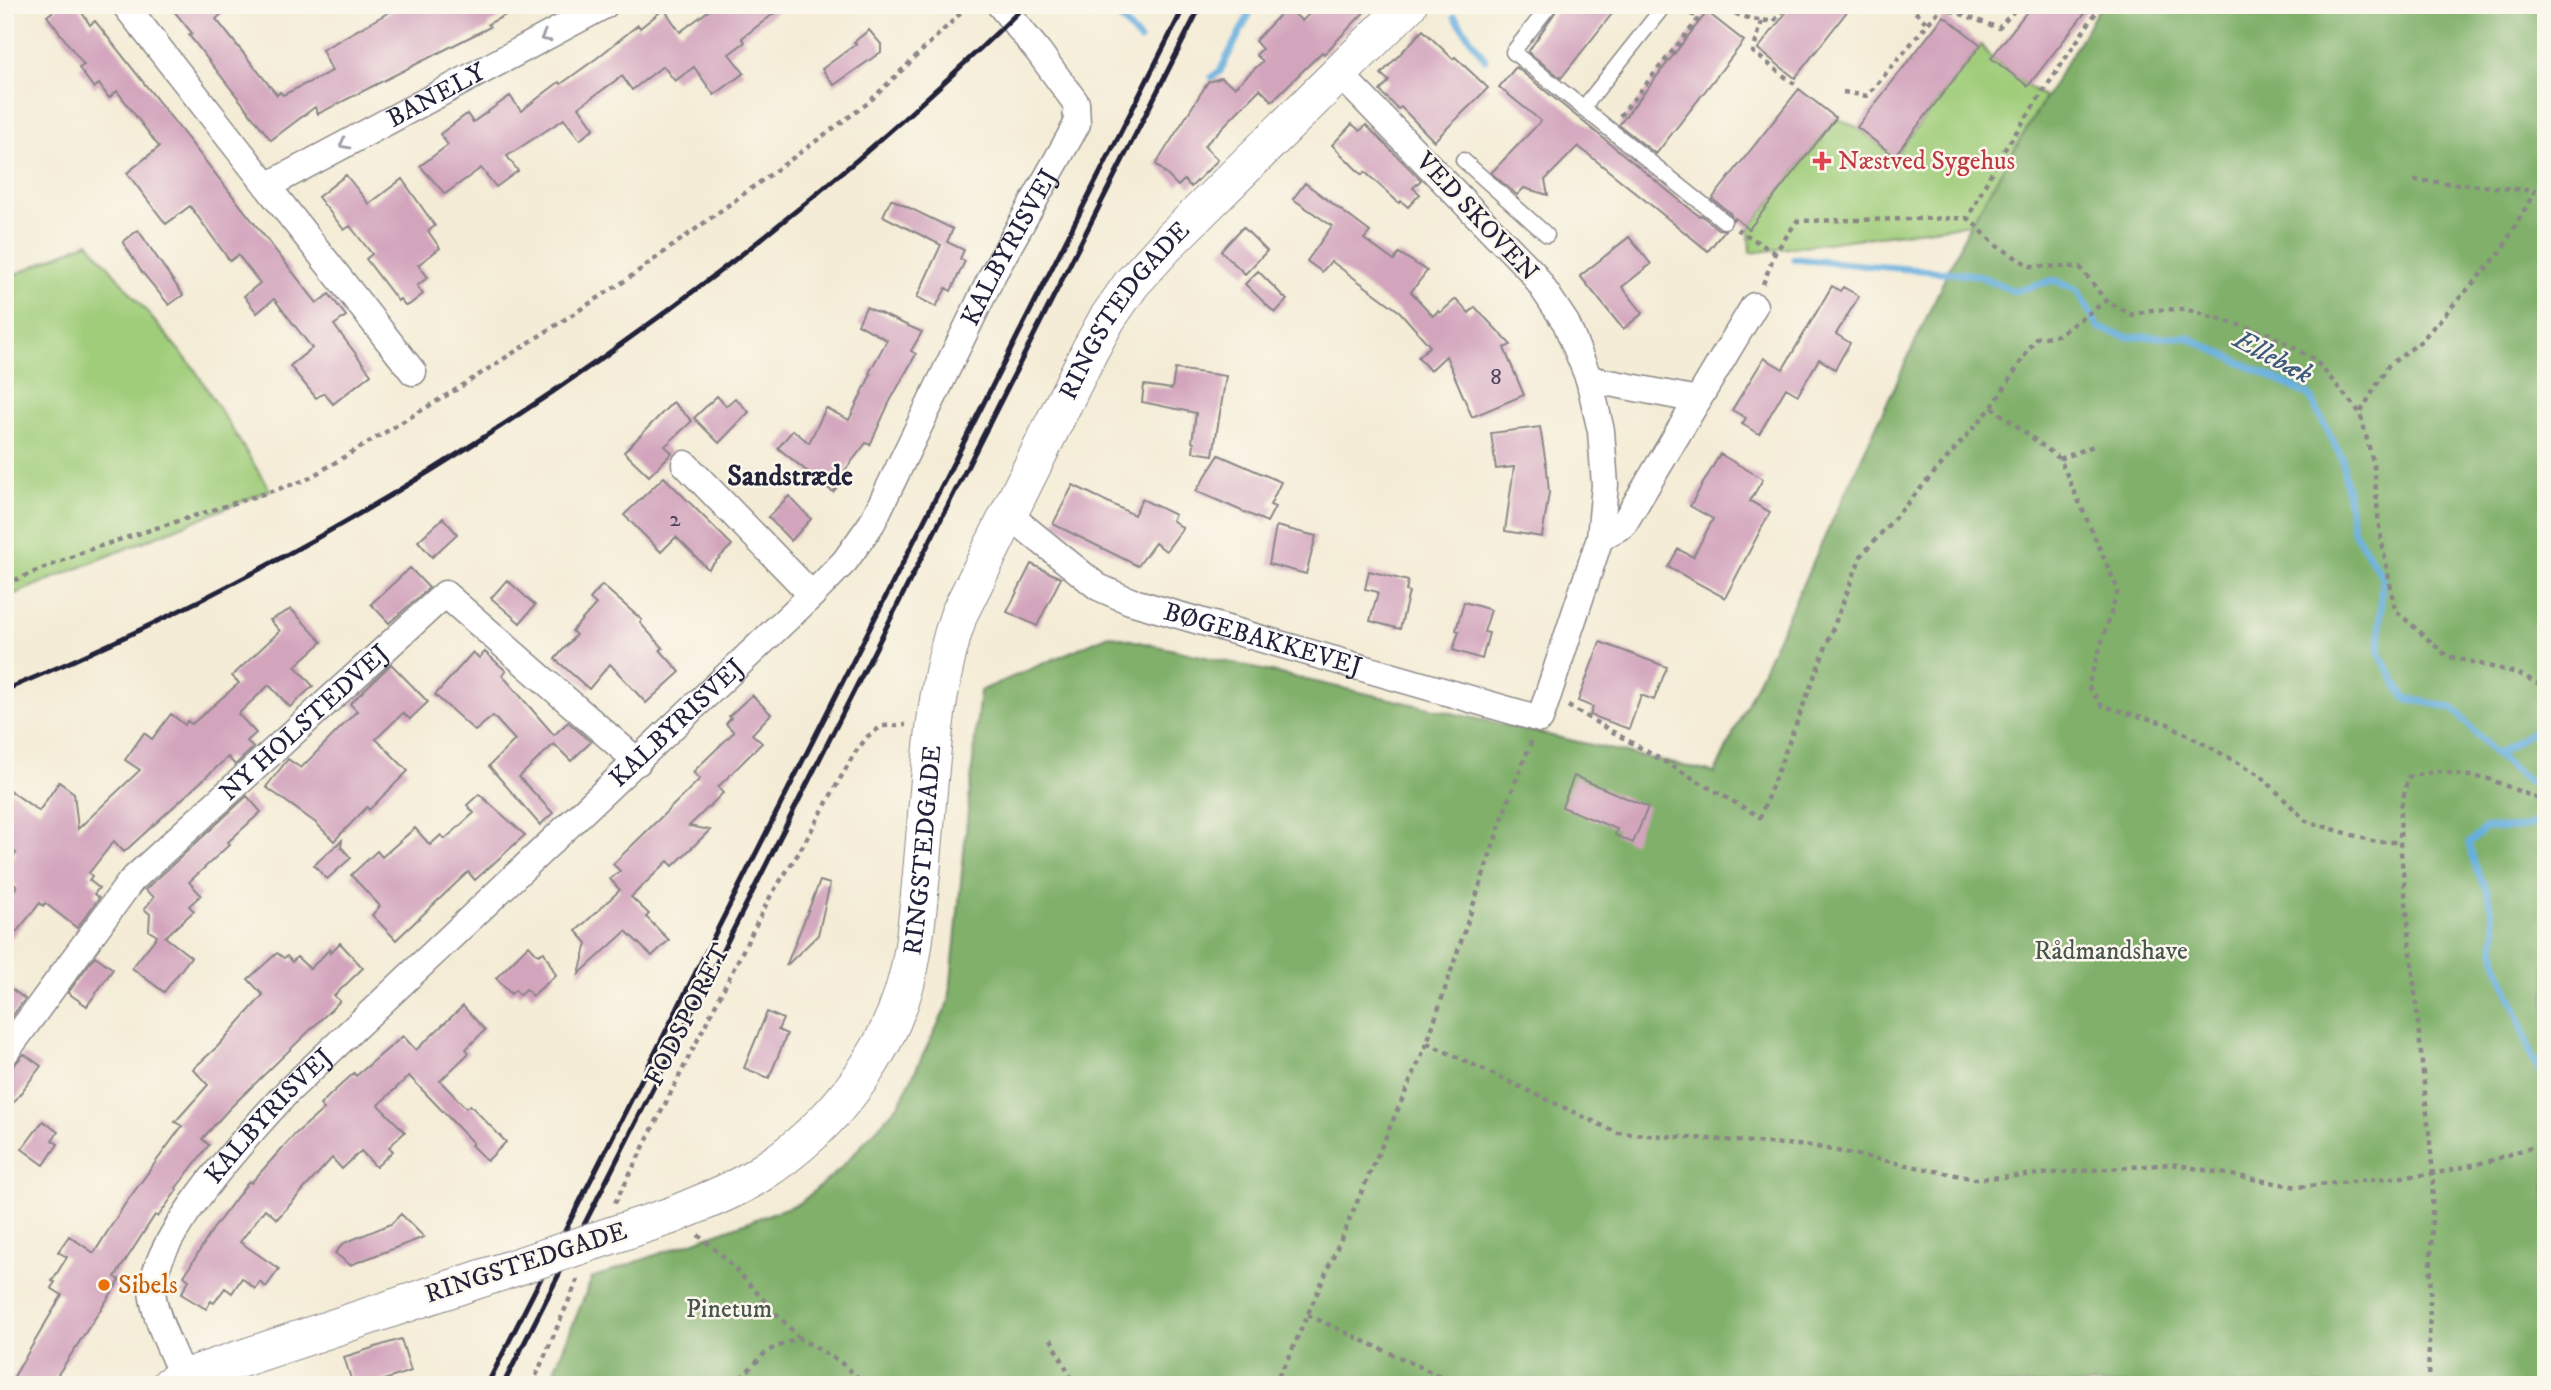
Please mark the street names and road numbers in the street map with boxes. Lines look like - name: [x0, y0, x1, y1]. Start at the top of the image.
- street label: BANELY: [381, 55, 492, 135]
- street label: VED SKOVEN: [1408, 145, 1545, 289]
- street label: KALBYRISVEJ: [954, 163, 1065, 331]
- street label: RINGSTEDGADE: [1051, 214, 1197, 405]
- street label: BØGEBAKKEVEJ: [1160, 595, 1366, 683]
- street label: NY HOLSTEDVEJ: [213, 637, 396, 808]
- street label: KALBYRISVEJ: [603, 651, 751, 795]
- street label: RINGSTEDGADE: [896, 743, 949, 957]
- street label: FODSPORET: [638, 938, 738, 1092]
- street label: KALBYRISVEJ: [198, 1041, 339, 1191]
- street label: RINGSTEDGADE: [421, 1215, 631, 1311]

